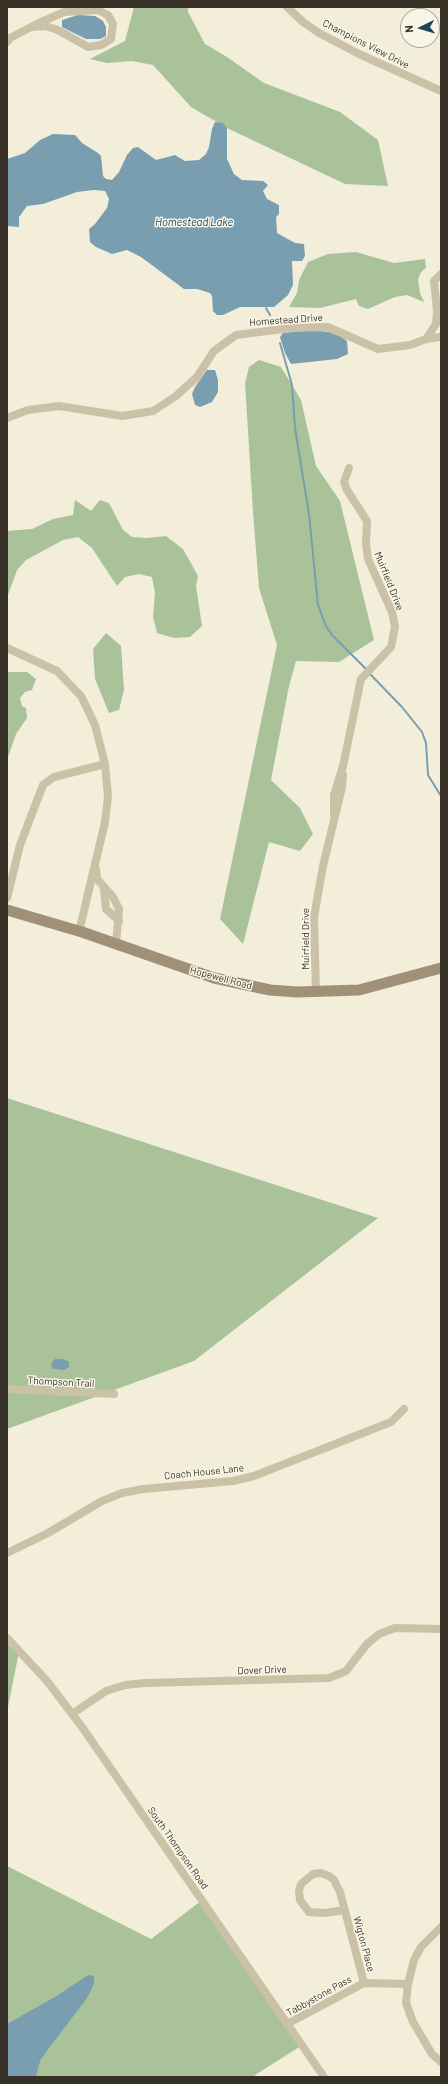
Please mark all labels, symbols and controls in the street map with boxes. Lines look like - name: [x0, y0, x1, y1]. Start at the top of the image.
- north arrow: [400, 8, 440, 48]
- street label: Champions View Drive: [321, 17, 411, 71]
- text: N: [402, 25, 415, 33]
- water label: Homestead Lake: [155, 215, 233, 229]
- street label: Homestead Drive: [249, 311, 323, 329]
- street label: Muirfield Drive: [372, 550, 406, 612]
- street label: Muirfield Drive: [300, 908, 312, 970]
- street label: Hopewell Road: [189, 964, 253, 992]
- street label: Thompson Trail: [27, 1374, 95, 1390]
- street label: Coach House Lane: [164, 1462, 244, 1482]
- street label: Dover Drive: [237, 1663, 287, 1677]
- street label: South Thompson Road: [145, 1805, 211, 1891]
- street label: Wigton Place: [351, 1915, 377, 1973]
- street label: Tabbystone Pass: [284, 1973, 354, 2019]

